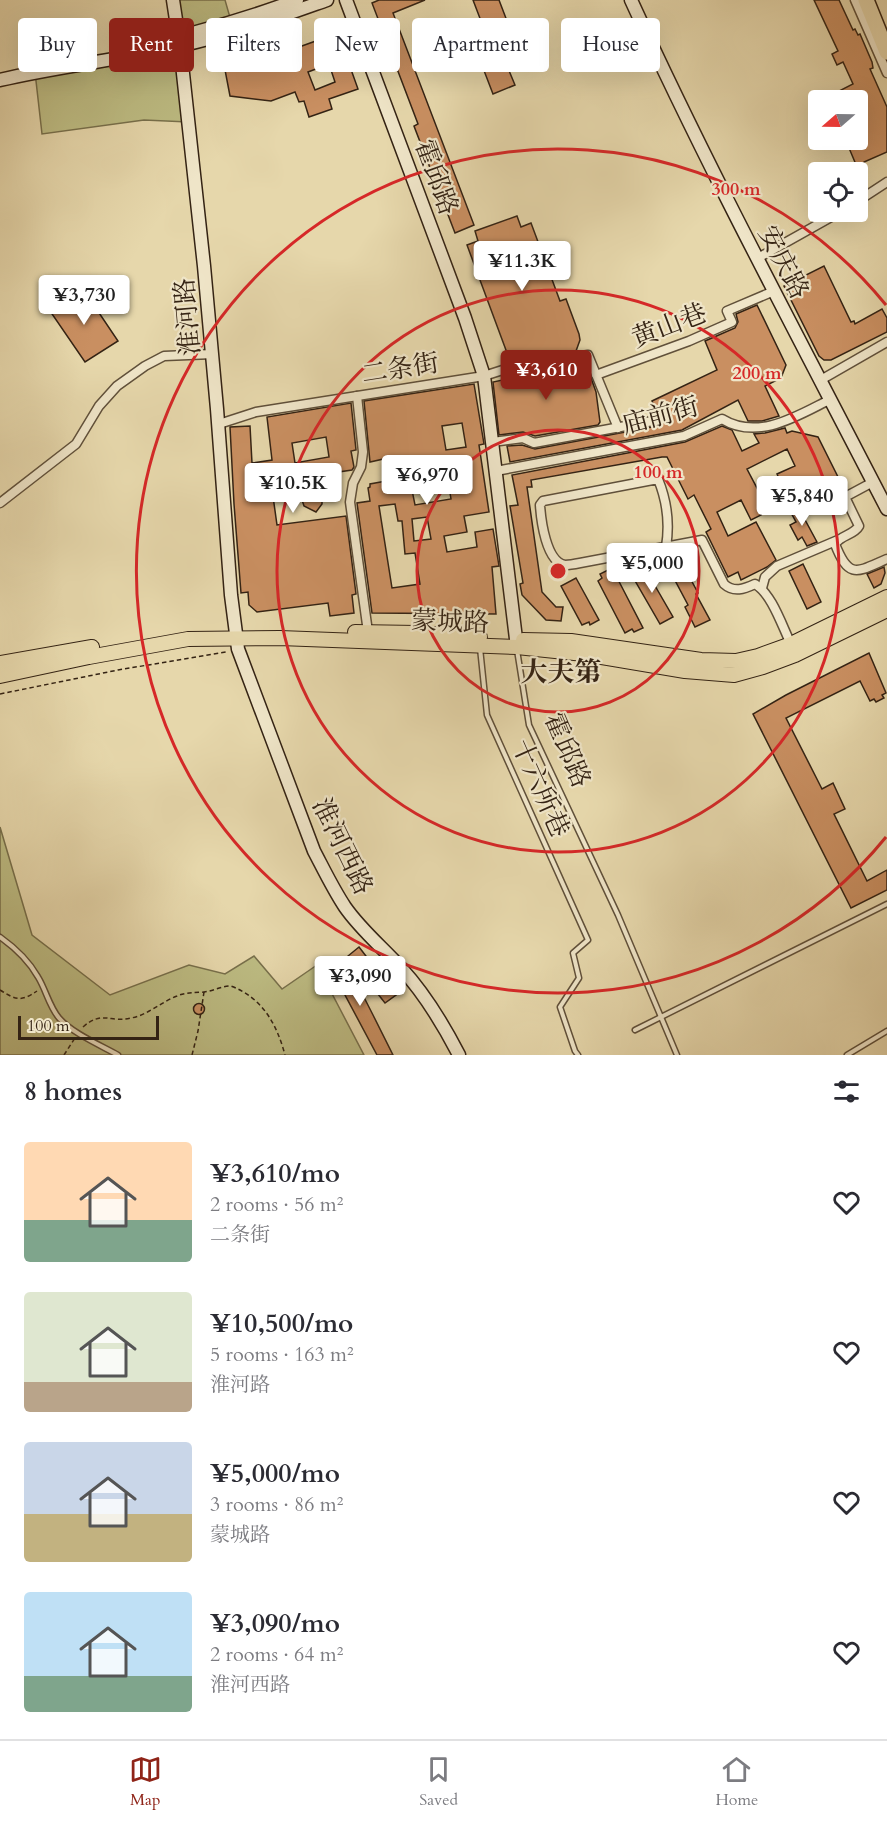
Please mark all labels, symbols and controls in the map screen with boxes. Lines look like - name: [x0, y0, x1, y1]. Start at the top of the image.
- chip: Buy: [18, 18, 97, 72]
- chip: Rent: [109, 18, 194, 72]
- chip: Filters: [206, 18, 302, 72]
- chip: New: [314, 18, 400, 72]
- chip: Apartment: [412, 18, 549, 72]
- chip: House: [561, 18, 660, 72]
- north arrow: [808, 90, 868, 150]
- map controls: [808, 90, 868, 222]
- street label: 霍邱路: [407, 135, 466, 220]
- button: locate: [808, 162, 868, 222]
- text: 300 m: [711, 177, 761, 202]
- street label: 安庆路: [750, 220, 817, 305]
- pin: ¥11.3K: [473, 241, 571, 292]
- text: ¥11.3K: [488, 247, 556, 274]
- pin: ¥3,730: [35, 275, 133, 326]
- street label: 淮河路: [167, 277, 208, 357]
- text: ¥3,730: [53, 281, 115, 308]
- street label: 黄山巷: [626, 295, 712, 356]
- street label: 二条街: [359, 345, 441, 392]
- pin: ¥3,610: [497, 350, 595, 401]
- text: ¥3,610: [515, 356, 577, 383]
- text: 200 m: [732, 361, 782, 386]
- street label: 庙前街: [618, 388, 702, 442]
- pin: ¥6,970: [378, 455, 476, 506]
- text: 100 m: [633, 460, 683, 485]
- text: ¥6,970: [396, 461, 458, 488]
- pin: ¥10.5K: [244, 463, 342, 514]
- text: ¥10.5K: [259, 469, 327, 496]
- pin: ¥5,840: [753, 476, 851, 527]
- text: ¥5,840: [771, 482, 833, 509]
- pin: ¥5,000: [603, 543, 701, 594]
- text: ¥5,000: [621, 549, 683, 576]
- centre of rings: [548, 561, 568, 581]
- street label: 蒙城路: [410, 603, 490, 640]
- district label: 大夫第: [521, 654, 602, 691]
- street label: 霍邱路: [536, 707, 599, 793]
- street label: 十六所巷: [503, 734, 578, 843]
- street label: 淮河西路: [304, 792, 381, 901]
- pin: ¥3,090: [311, 956, 409, 1007]
- text: ¥3,090: [329, 962, 391, 989]
- scale bar: [18, 1013, 159, 1040]
- text: 100 m: [27, 1015, 69, 1037]
- text: 8 homes: [24, 1074, 122, 1109]
- icon: filters: [830, 1075, 863, 1108]
- text: ¥3,610/mo: [210, 1156, 340, 1191]
- icon: home: [72, 1166, 144, 1238]
- icon: heart: [830, 1186, 863, 1219]
- text: 2 rooms · 56 m²: [210, 1191, 343, 1218]
- text: 二条街: [210, 1221, 270, 1248]
- text: ¥10,500/mo: [210, 1306, 353, 1341]
- icon: home: [72, 1316, 144, 1388]
- icon: heart: [830, 1336, 863, 1369]
- text: 5 rooms · 163 m²: [210, 1341, 354, 1368]
- text: 淮河路: [210, 1371, 270, 1398]
- text: ¥5,000/mo: [210, 1456, 340, 1491]
- icon: home: [72, 1466, 144, 1538]
- icon: heart: [830, 1486, 863, 1519]
- text: 3 rooms · 86 m²: [210, 1491, 343, 1518]
- text: 蒙城路: [210, 1521, 270, 1548]
- text: ¥3,090/mo: [210, 1606, 340, 1641]
- icon: home: [72, 1616, 144, 1688]
- icon: heart: [830, 1636, 863, 1669]
- text: 2 rooms · 64 m²: [210, 1641, 343, 1668]
- text: 淮河西路: [210, 1671, 290, 1698]
- tab: Map: [129, 1753, 162, 1811]
- tab: Saved: [419, 1753, 458, 1811]
- tab: Home: [715, 1753, 758, 1811]

